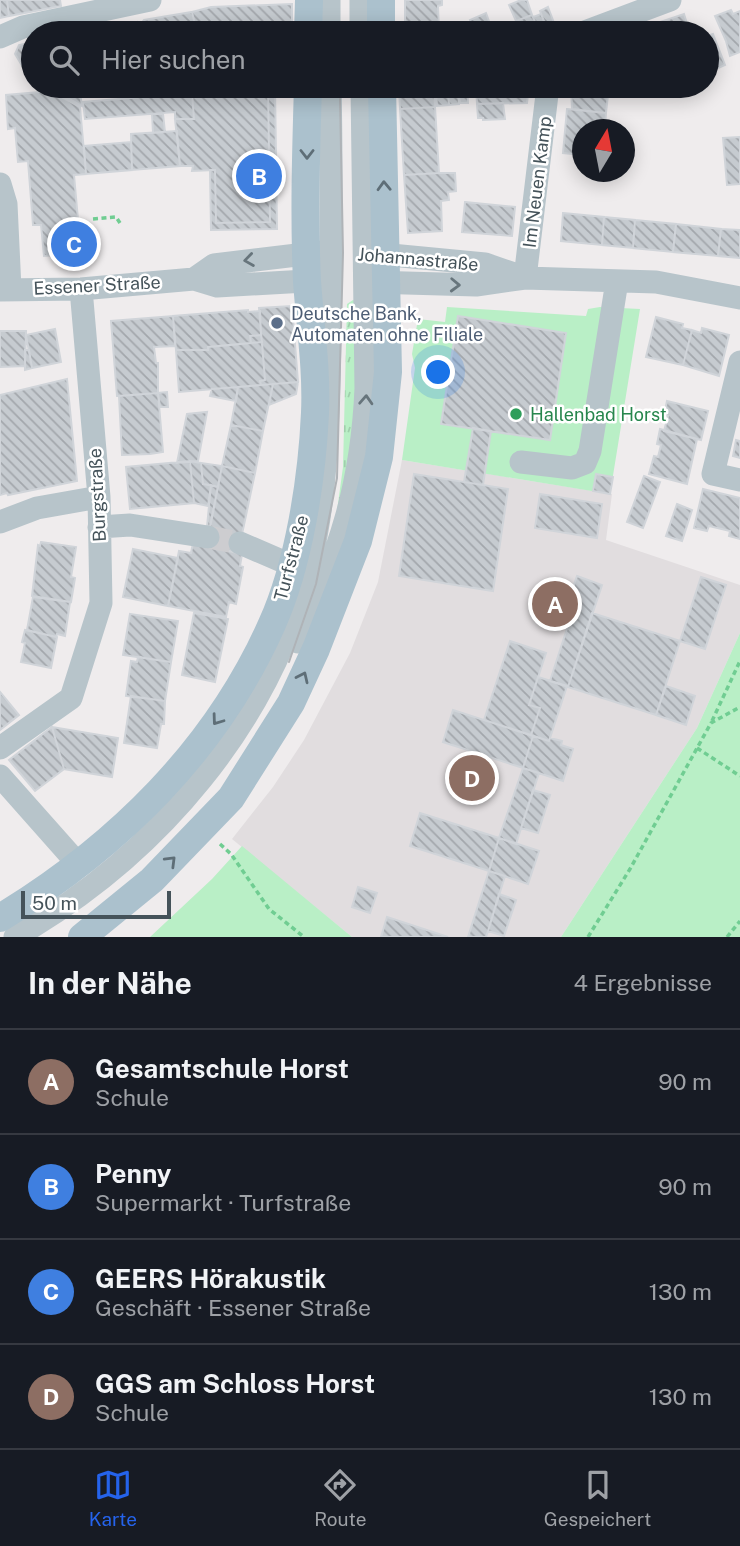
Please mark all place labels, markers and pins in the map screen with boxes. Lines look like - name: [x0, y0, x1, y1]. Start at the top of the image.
- pin: B: [236, 150, 282, 202]
- pin: C: [51, 218, 97, 270]
- place label: Deutsche Bank, Automaten ohne Filiale: [291, 303, 483, 345]
- marker: Deutsche Bank, Automaten ohne Filiale: [269, 315, 285, 331]
- place label: Hallenbad Horst: [530, 404, 667, 425]
- marker: Hallenbad Horst: [508, 406, 524, 422]
- pin: A: [532, 578, 578, 630]
- pin: D: [449, 752, 495, 804]

